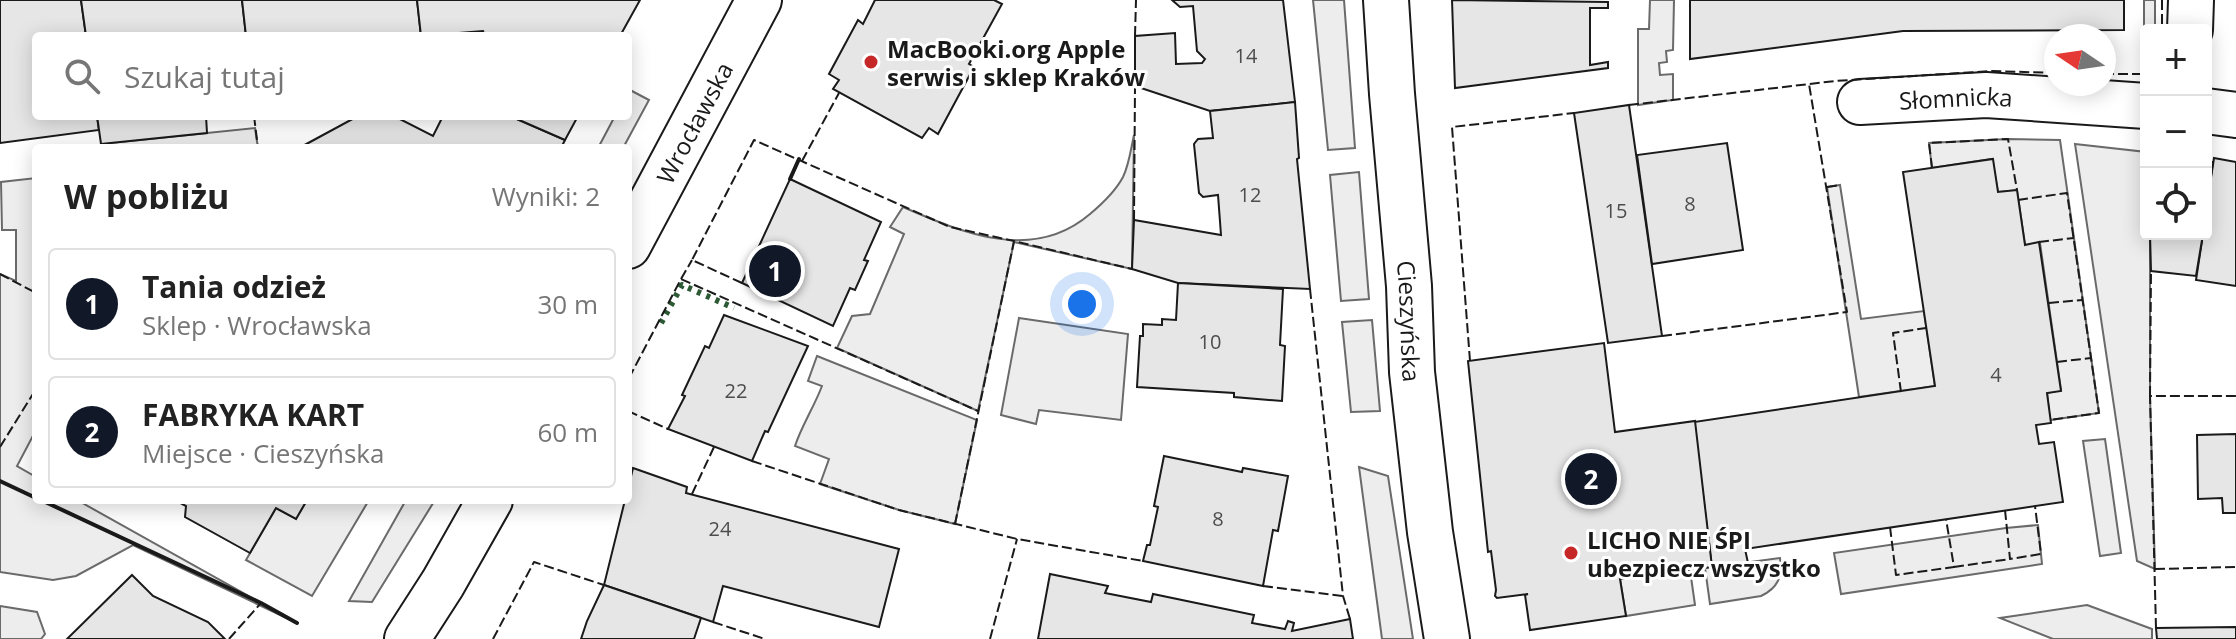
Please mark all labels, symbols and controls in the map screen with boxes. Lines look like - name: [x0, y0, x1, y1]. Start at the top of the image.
- north arrow: [2044, 24, 2116, 96]
- map controls: [2140, 24, 2212, 240]
- button: +: [2140, 24, 2212, 96]
- search box: [32, 32, 632, 120]
- place label: MacBooki.org Apple serwis i sklep Kraków: [887, 32, 1145, 93]
- house number: 14: [1235, 42, 1258, 69]
- marker: MacBooki.org Apple serwis i sklep Kraków: [862, 53, 880, 71]
- icon: search: [60, 54, 104, 98]
- text: Szukaj tutaj: [124, 56, 285, 97]
- street label: Wrocławska: [648, 56, 740, 189]
- street label: Słomnicka: [1898, 78, 2014, 116]
- button: −: [2140, 96, 2212, 168]
- button: locate: [2140, 168, 2212, 240]
- text: W pobliżu: [64, 173, 229, 219]
- text: Wyniki: 2: [492, 178, 600, 214]
- house number: 12: [1239, 181, 1261, 208]
- house number: 8: [1684, 190, 1696, 217]
- house number: 15: [1605, 197, 1627, 224]
- pin: 1: [749, 241, 801, 301]
- street label: Cieszyńska: [1390, 259, 1429, 384]
- text: Tania odzież: [142, 266, 326, 307]
- your location: [1062, 284, 1102, 324]
- text: 1: [85, 286, 99, 322]
- text: 30 m: [537, 286, 598, 322]
- text: Sklep · Wrocławska: [142, 307, 372, 343]
- house number: 10: [1199, 328, 1221, 355]
- house number: 4: [1990, 361, 2002, 388]
- house number: 22: [725, 377, 747, 404]
- text: FABRYKA KART: [142, 394, 364, 435]
- text: 2: [85, 414, 99, 450]
- text: 60 m: [537, 414, 598, 450]
- text: Miejsce · Cieszyńska: [142, 435, 384, 471]
- pin: 2: [1565, 449, 1617, 509]
- house number: 8: [1212, 505, 1224, 532]
- house number: 24: [709, 515, 732, 542]
- place label: LICHO NIE ŚPI ubezpiecz wszystko: [1587, 523, 1821, 584]
- marker: LICHO NIE ŚPI ubezpiecz wszystko: [1562, 544, 1580, 562]

